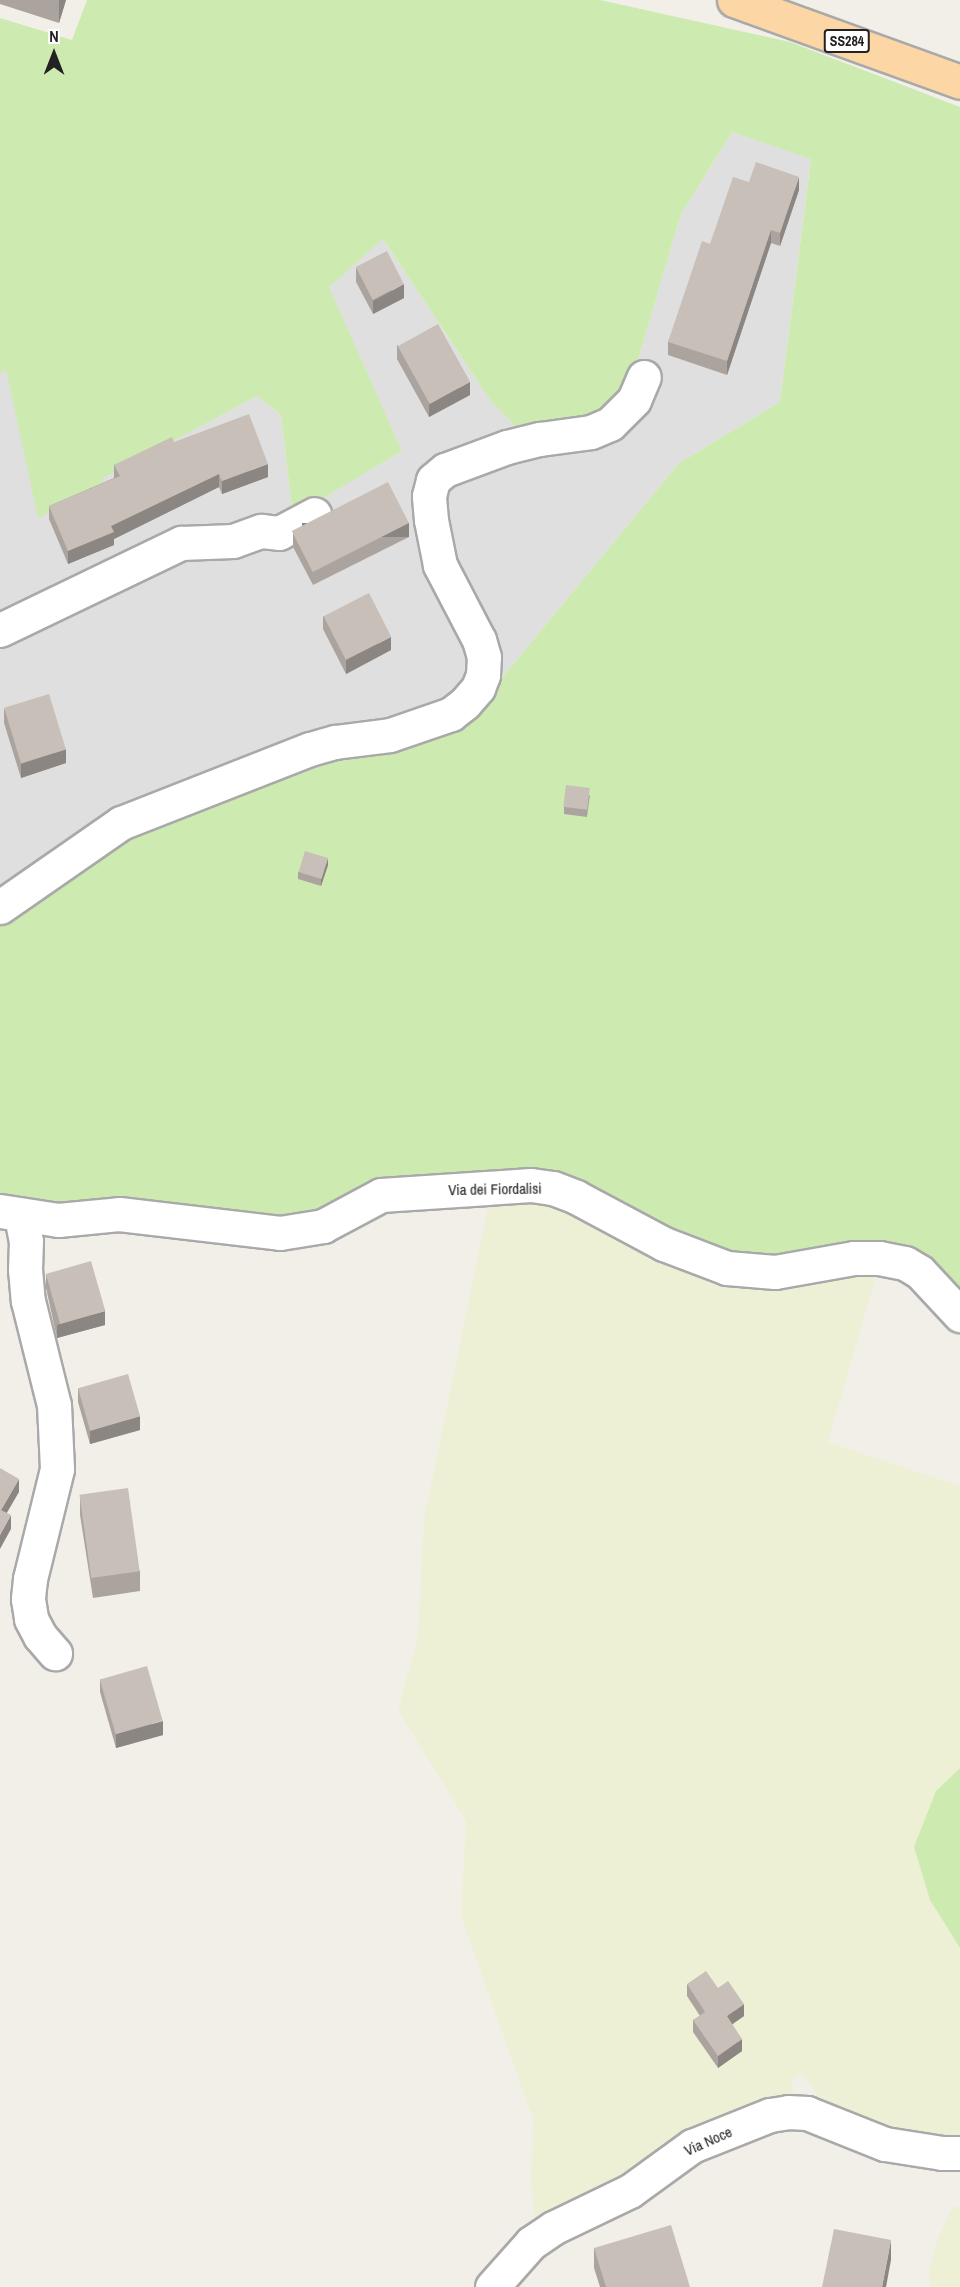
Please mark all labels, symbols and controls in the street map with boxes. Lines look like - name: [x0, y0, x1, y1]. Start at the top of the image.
- north arrow: [24, 24, 84, 84]
- text: N: [49, 25, 59, 47]
- road number: SS284: [823, 30, 871, 52]
- street label: Via dei Fiordalisi: [448, 1179, 542, 1199]
- street label: Via Noce: [681, 2123, 735, 2159]

